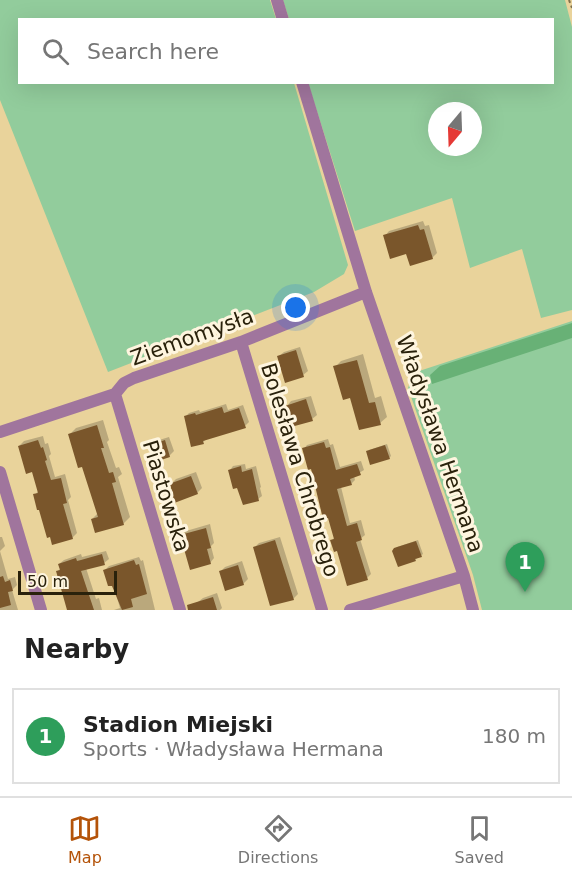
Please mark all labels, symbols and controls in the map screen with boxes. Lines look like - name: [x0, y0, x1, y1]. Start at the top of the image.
- search box: [18, 18, 554, 84]
- icon: search: [39, 35, 72, 68]
- text: Search here: [87, 39, 219, 64]
- north arrow: [428, 102, 482, 156]
- your location: [281, 293, 310, 322]
- street label: Ziemomysła: [127, 304, 257, 370]
- street label: Władysława Hermana: [391, 332, 489, 556]
- street label: Bolesława Chrobrego: [256, 360, 344, 580]
- street label: Piastowska: [138, 437, 194, 555]
- pin: 1: [506, 542, 544, 592]
- scale bar: [18, 568, 117, 596]
- text: 50 m: [27, 572, 68, 591]
- text: Nearby: [24, 634, 129, 664]
- text: Stadion Miejski: [83, 712, 273, 737]
- text: 1: [39, 724, 52, 748]
- text: 180 m: [482, 724, 546, 748]
- text: Sports · Władysława Hermana: [83, 737, 384, 761]
- tab: Map: [68, 812, 102, 867]
- tab: Directions: [238, 812, 318, 867]
- tab: Saved: [455, 812, 504, 867]

